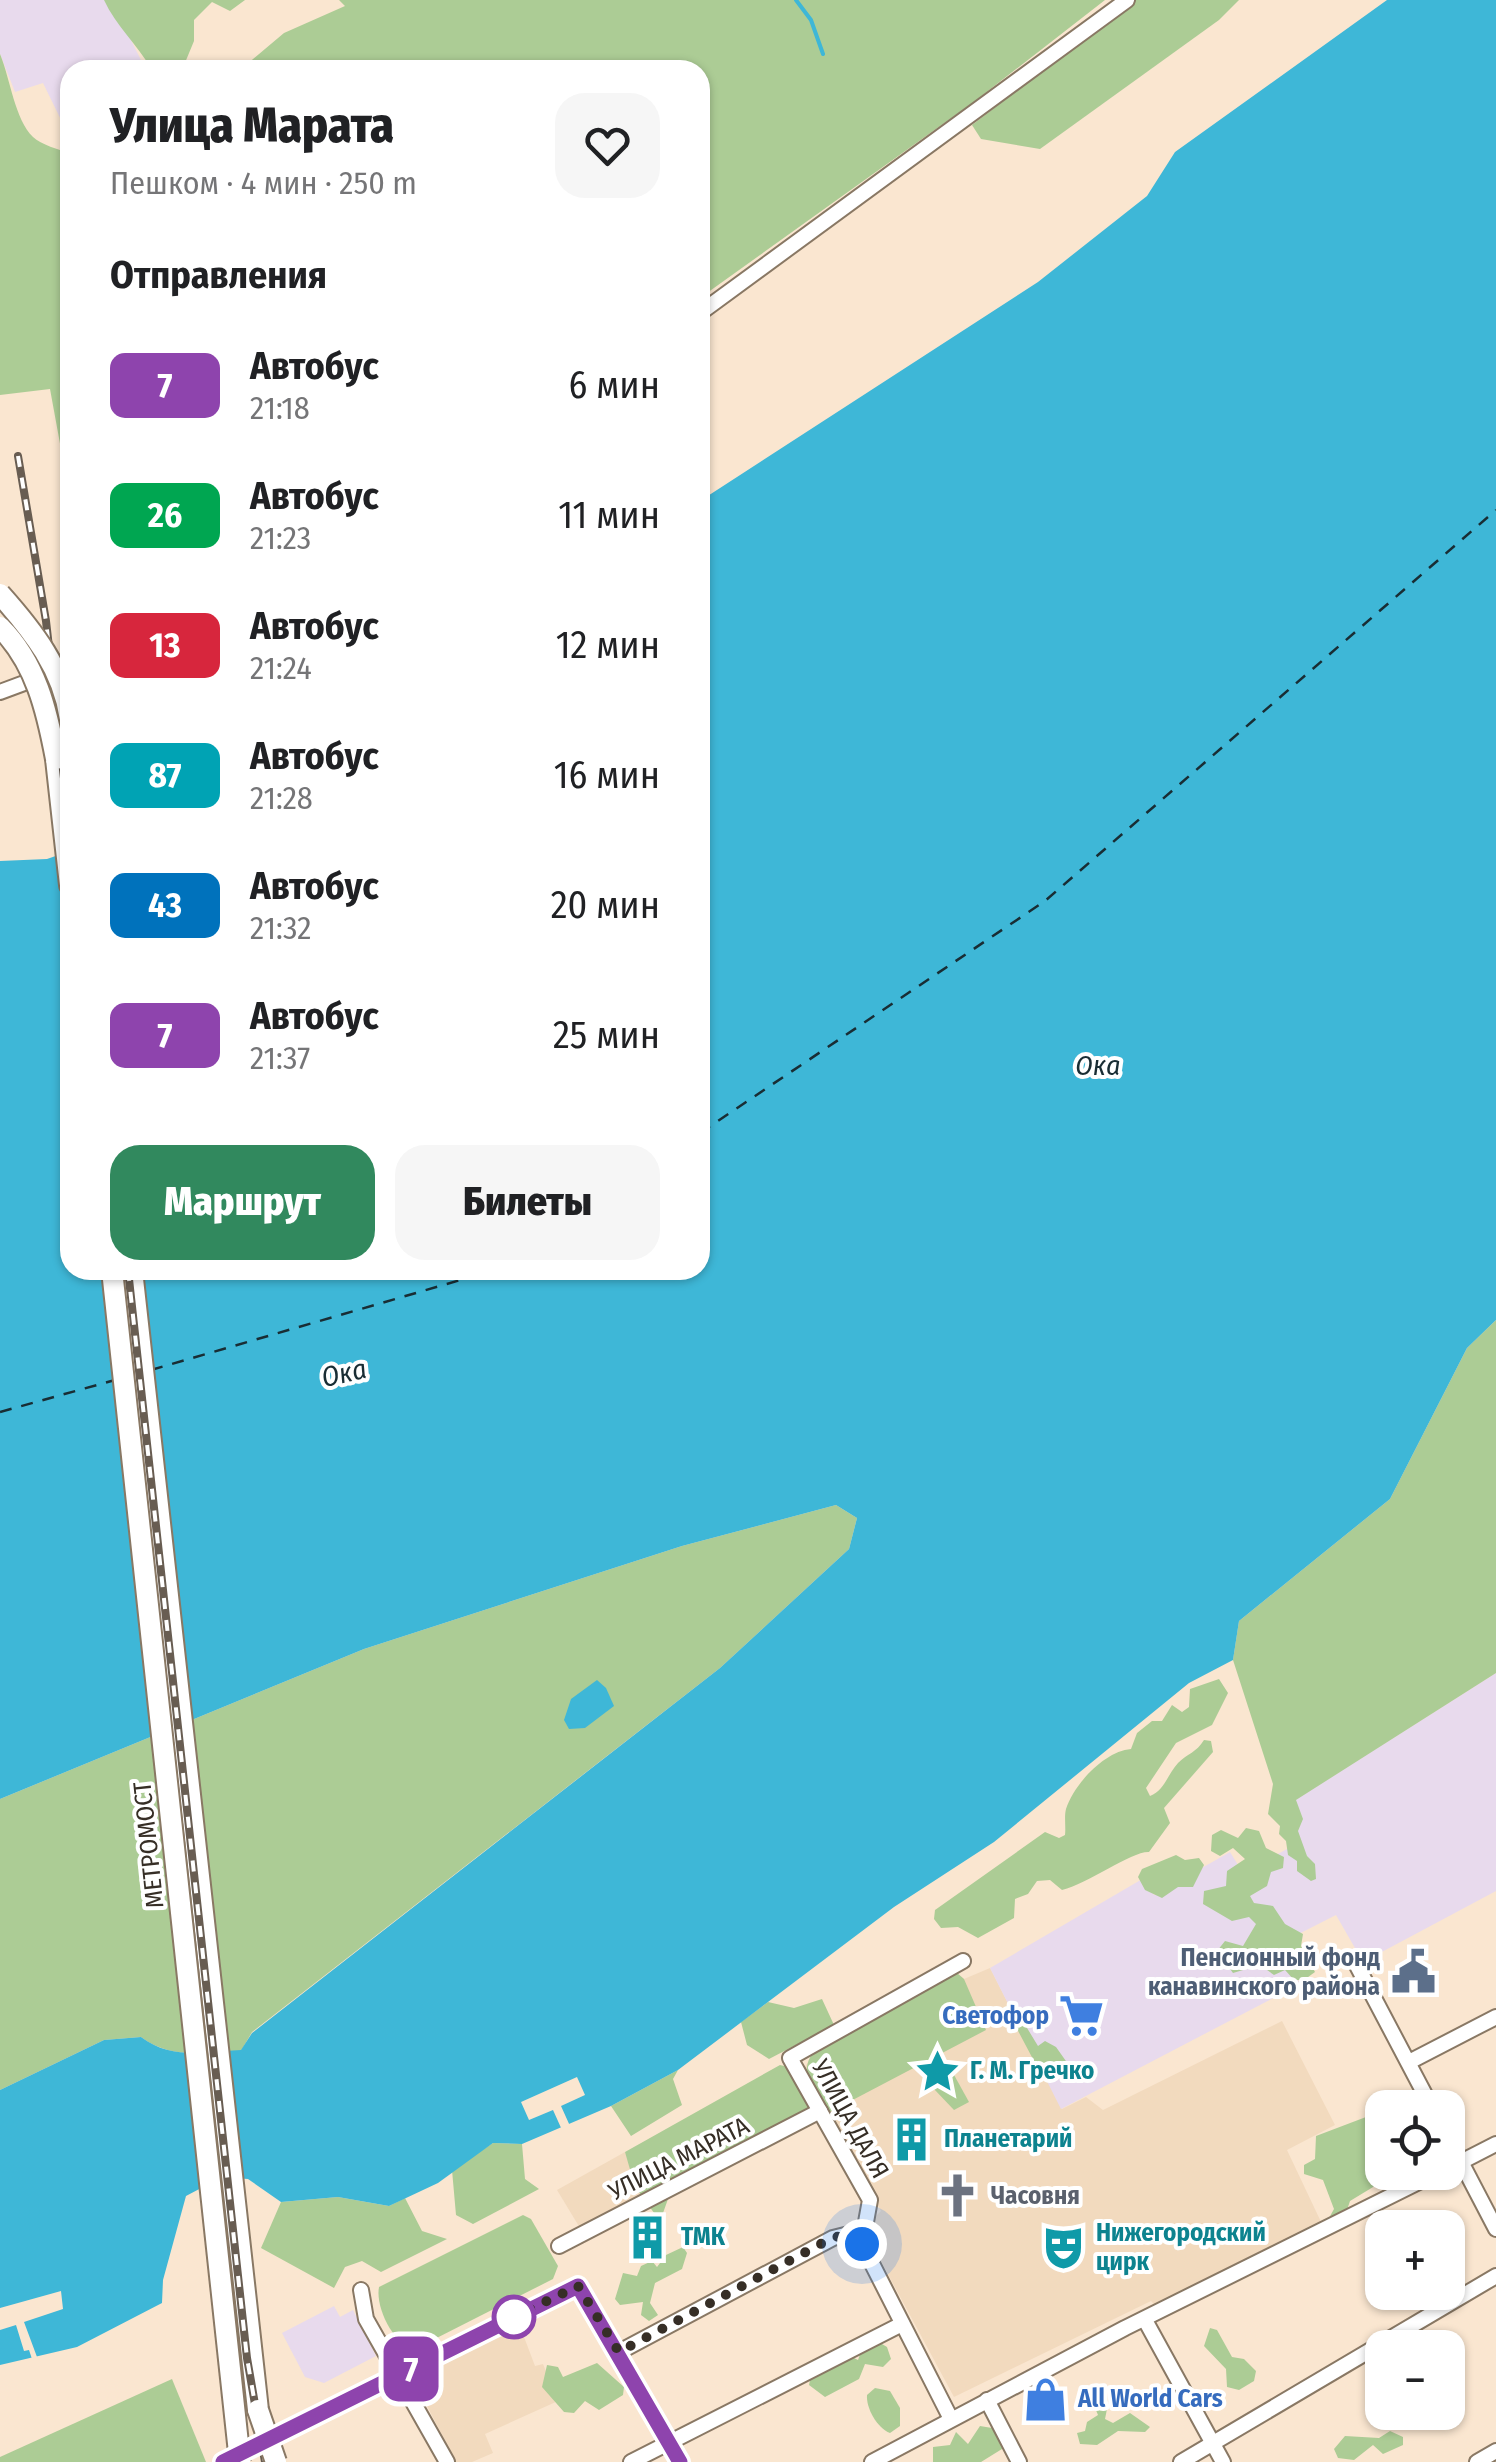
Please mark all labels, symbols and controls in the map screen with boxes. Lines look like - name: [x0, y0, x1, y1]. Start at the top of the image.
- button: heart: [555, 93, 660, 198]
- text: Улица Марата: [110, 97, 394, 155]
- text: Пешком · 4 мин · 250 m: [110, 164, 417, 202]
- text: Отправления: [110, 252, 327, 298]
- text: Автобус: [250, 343, 379, 389]
- text: 6 мин: [568, 362, 660, 408]
- text: 7: [158, 364, 172, 406]
- text: 21:18: [250, 389, 310, 427]
- text: Автобус: [250, 473, 379, 519]
- text: 11 мин: [558, 492, 660, 538]
- text: 26: [148, 494, 182, 536]
- text: 21:23: [250, 519, 311, 557]
- text: Автобус: [250, 603, 379, 649]
- text: 12 мин: [556, 622, 660, 668]
- text: 13: [149, 624, 181, 666]
- text: 21:24: [250, 649, 312, 687]
- text: Автобус: [250, 733, 379, 779]
- text: 16 мин: [554, 752, 660, 798]
- text: 87: [149, 754, 181, 796]
- text: 21:28: [250, 779, 313, 817]
- text: Автобус: [250, 863, 379, 909]
- text: 20 мин: [551, 882, 660, 928]
- text: 43: [148, 884, 182, 926]
- text: 21:32: [250, 909, 311, 947]
- text: Автобус: [250, 993, 379, 1039]
- text: 25 мин: [553, 1012, 660, 1058]
- text: 7: [158, 1014, 172, 1056]
- text: 21:37: [250, 1039, 310, 1077]
- water label: Ока: [1075, 1049, 1121, 1082]
- button: Маршрут: [110, 1145, 375, 1260]
- button: Билеты: [395, 1145, 660, 1260]
- water label: Ока: [318, 1352, 370, 1394]
- street label: МЕТРОМОСТ: [127, 1780, 171, 1910]
- place label: Пенсионный фонд канавинского района: [1148, 1943, 1380, 2002]
- public building icon: Пенсионный фонд канавинского района: [1389, 1948, 1437, 1996]
- supermarket icon: Светофор: [1058, 1992, 1106, 2040]
- place label: Светофор: [942, 2001, 1049, 2031]
- place icon: Г. М. Гречко: [913, 2047, 961, 2095]
- street label: УЛИЦА ДАЛЯ: [805, 2054, 895, 2184]
- place label: Г. М. Гречко: [970, 2056, 1094, 2086]
- map controls: [1365, 2090, 1465, 2430]
- button: locate: [1365, 2090, 1465, 2190]
- street label: УЛИЦА МАРАТА: [603, 2111, 754, 2208]
- building icon: Планетарий: [887, 2115, 935, 2163]
- place label: Планетарий: [944, 2124, 1072, 2154]
- church icon: Часовня: [934, 2172, 982, 2220]
- place label: Часовня: [991, 2181, 1080, 2211]
- button: +: [1365, 2210, 1465, 2310]
- building icon: ТМК: [624, 2213, 672, 2261]
- place label: Нижегородский цирк: [1096, 2218, 1266, 2277]
- your location: [837, 2219, 887, 2269]
- place label: ТМК: [681, 2222, 726, 2252]
- theatre icon: Нижегородский цирк: [1039, 2223, 1087, 2271]
- unlabelled marker: [493, 2296, 535, 2338]
- button: −: [1365, 2330, 1465, 2430]
- line badge: 7: [378, 2336, 444, 2402]
- text: 7: [404, 2348, 418, 2390]
- shop icon: All World Cars: [1021, 2375, 1069, 2423]
- place label: All World Cars: [1077, 2384, 1223, 2414]

